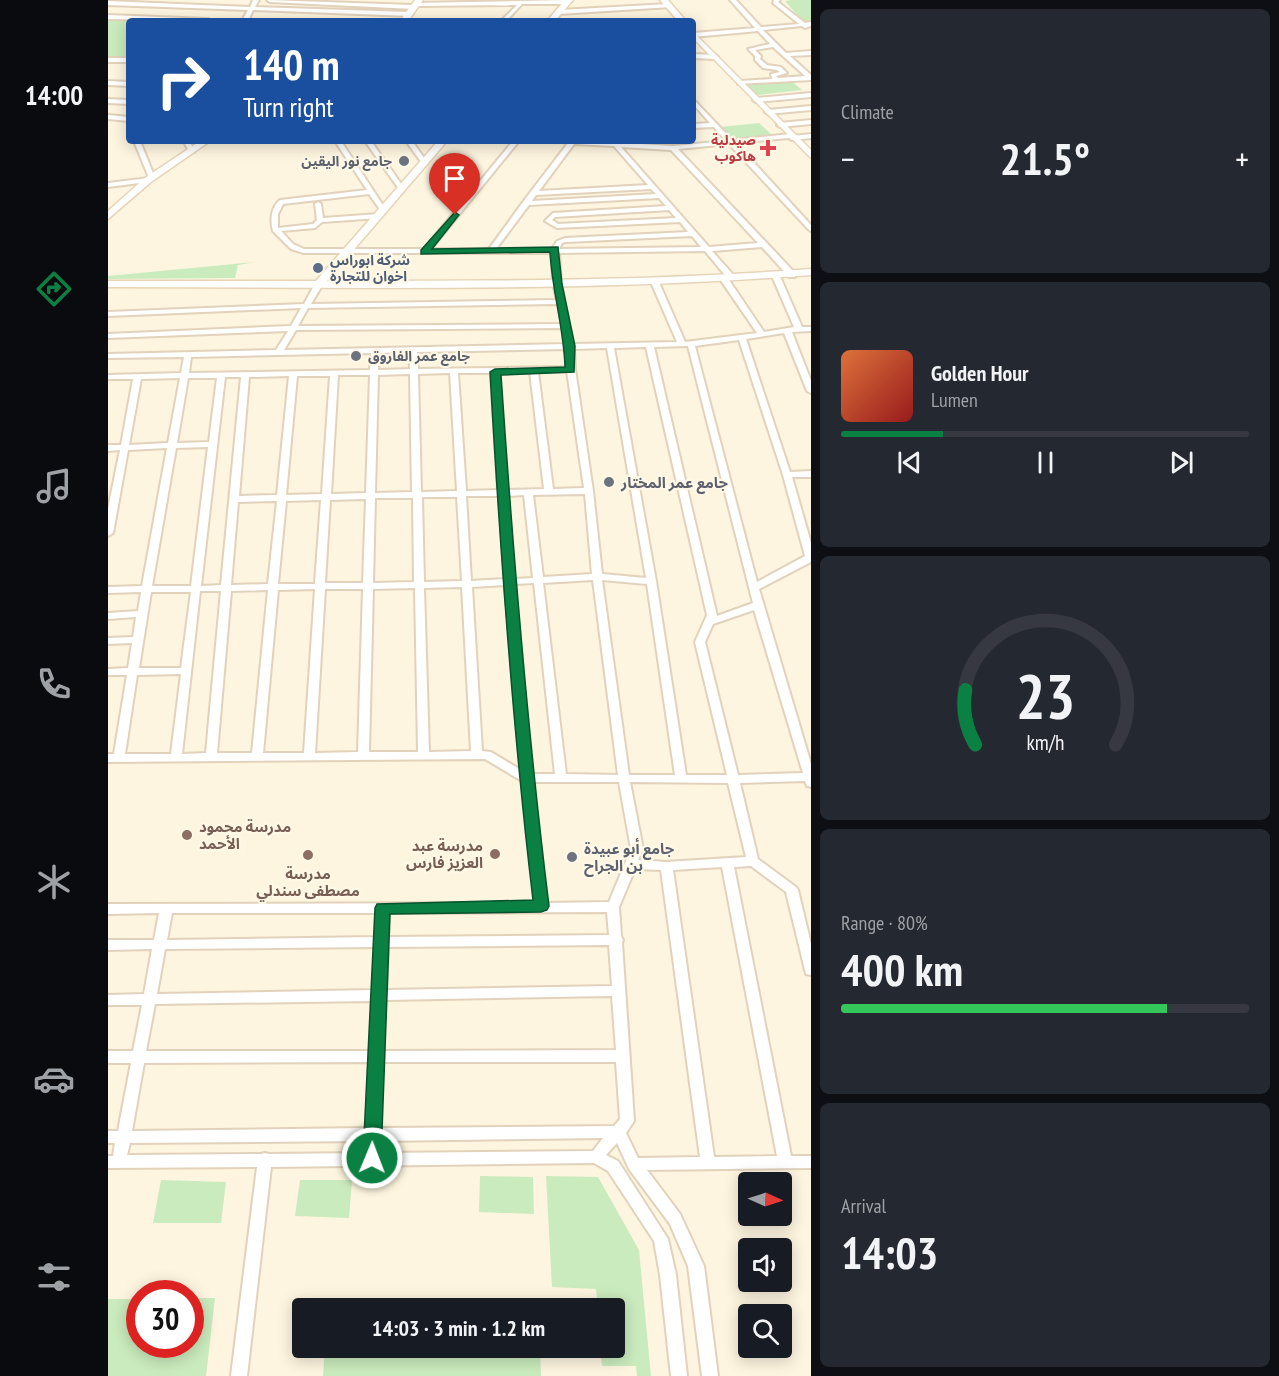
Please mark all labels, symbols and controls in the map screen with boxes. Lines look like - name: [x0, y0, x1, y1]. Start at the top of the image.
- text: 140 m: [243, 37, 340, 92]
- icon: right: [144, 42, 222, 120]
- text: 14:00: [25, 78, 83, 112]
- text: Turn right: [243, 90, 334, 124]
- text: Climate: [841, 99, 894, 125]
- text: 21.5°: [1000, 129, 1090, 187]
- place label: صيدلية هاكوب: [711, 131, 756, 165]
- text: −: [841, 137, 855, 180]
- text: +: [1235, 137, 1249, 180]
- marker: صيدلية هاكوب: [761, 141, 775, 155]
- place label: جامع نور اليقين: [301, 152, 392, 171]
- pin: [429, 153, 480, 215]
- marker: جامع نور اليقين: [397, 154, 411, 168]
- icon: arrive: [438, 162, 471, 195]
- place label: شركة ابوراس اخوان للتجارة: [330, 251, 410, 285]
- marker: شركة ابوراس اخوان للتجارة: [311, 261, 325, 275]
- icon: directions: [33, 268, 75, 310]
- place label: جامع عمر الفاروق: [368, 347, 470, 366]
- marker: جامع عمر الفاروق: [349, 349, 363, 363]
- text: Golden Hour: [931, 359, 1029, 387]
- text: Lumen: [931, 387, 978, 413]
- icon: previous: [893, 446, 926, 479]
- icon: pause: [1029, 446, 1062, 479]
- icon: next: [1165, 446, 1198, 479]
- icon: music: [33, 465, 75, 507]
- place label: جامع عمر المختار: [620, 473, 728, 494]
- marker: جامع عمر المختار: [602, 475, 616, 489]
- text: 23: [1015, 655, 1075, 736]
- icon: phone: [33, 663, 75, 705]
- text: km/h: [1026, 728, 1064, 756]
- place label: مدرسة محمود الأحمد: [199, 817, 291, 853]
- marker: مدرسة محمود الأحمد: [180, 828, 194, 842]
- place label: مدرسة عبد العزيز فارس: [406, 836, 483, 872]
- place label: جامع أبو عبيدة بن الجراح: [584, 838, 675, 877]
- marker: مدرسة عبد العزيز فارس: [488, 847, 502, 861]
- marker: مدرسة مصطفى سندلي: [301, 848, 315, 862]
- marker: جامع أبو عبيدة بن الجراح: [565, 850, 579, 864]
- icon: climate: [33, 861, 75, 903]
- place label: مدرسة مصطفى سندلي: [256, 864, 360, 902]
- text: Range · 80%: [841, 910, 928, 936]
- text: 400 km: [841, 940, 963, 998]
- icon: car: [33, 1058, 75, 1100]
- position arrow: [340, 1126, 404, 1190]
- north arrow: [738, 1172, 792, 1226]
- map controls: [738, 1172, 792, 1358]
- text: Arrival: [841, 1193, 886, 1219]
- text: 14:03: [841, 1223, 938, 1281]
- button: sound: [738, 1238, 792, 1292]
- icon: filters: [33, 1256, 75, 1298]
- speed limit sign: 30: [126, 1280, 204, 1358]
- button: search: [738, 1304, 792, 1358]
- text: 14:03 · 3 min · 1.2 km: [372, 1314, 545, 1342]

